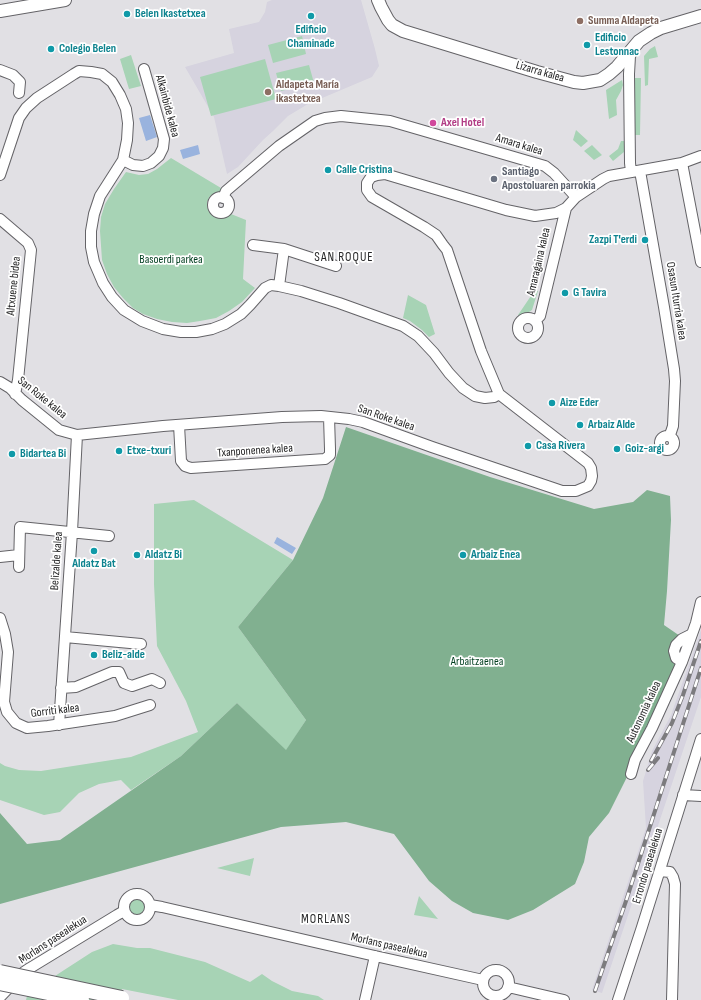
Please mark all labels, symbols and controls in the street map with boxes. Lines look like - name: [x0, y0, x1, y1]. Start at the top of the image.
- place label: Belen Ikastetxea: [135, 7, 206, 21]
- marker: Belen Ikastetxea: [122, 9, 132, 19]
- marker: Edificio Chaminade: [306, 11, 316, 21]
- place label: Summa Aldapeta: [588, 14, 659, 28]
- marker: Summa Aldapeta: [575, 16, 585, 26]
- place label: Edificio Chaminade: [287, 23, 335, 51]
- place label: Edificio Lestonnac: [595, 31, 639, 59]
- marker: Edificio Lestonnac: [582, 40, 592, 50]
- place label: Colegio Belen: [59, 42, 116, 56]
- marker: Colegio Belen: [46, 44, 56, 54]
- street label: Lizarra kalea: [514, 58, 566, 86]
- street label: Alkainbide kalea: [152, 73, 182, 139]
- place label: Aldapeta María ikastetxea: [276, 78, 339, 106]
- marker: Aldapeta María ikastetxea: [263, 87, 273, 97]
- place label: Axel Hotel: [441, 116, 484, 130]
- marker: Axel Hotel: [428, 118, 438, 128]
- street label: Amara kalea: [494, 131, 544, 159]
- place label: Calle Cristina: [336, 163, 392, 177]
- marker: Calle Cristina: [323, 165, 333, 175]
- place label: Santiago Apostoluaren parrokia: [502, 165, 596, 193]
- marker: Santiago Apostoluaren parrokia: [489, 174, 499, 184]
- street label: Amaragaina kalea: [524, 226, 554, 298]
- place label: Zazpi T'erdi: [589, 233, 637, 247]
- marker: Zazpi T'erdi: [640, 235, 650, 245]
- district label: SAN ROQUE: [314, 250, 374, 266]
- park label: Basoerdi parkea: [139, 253, 203, 267]
- street label: Altxuene bidea: [4, 256, 24, 316]
- street label: Osasun Iturria kalea: [663, 261, 689, 341]
- place label: G Tavira: [573, 286, 606, 300]
- marker: G Tavira: [560, 288, 570, 298]
- street label: San Roke kalea: [14, 374, 70, 422]
- place label: Aize Eder: [560, 396, 599, 410]
- marker: Aize Eder: [547, 398, 557, 408]
- street label: San Roke kalea: [356, 402, 416, 434]
- place label: Arbaiz Alde: [588, 418, 635, 432]
- marker: Arbaiz Alde: [575, 420, 585, 430]
- place label: Casa Rivera: [536, 439, 585, 453]
- street label: Txanponenea kalea: [217, 441, 293, 461]
- marker: Casa Rivera: [523, 441, 533, 451]
- place label: Goiz-argi: [625, 442, 664, 456]
- place label: Etxe-txuri: [127, 444, 171, 458]
- marker: Goiz-argi: [612, 444, 622, 454]
- marker: Etxe-txuri: [114, 446, 124, 456]
- place label: Bidartea Bi: [20, 447, 66, 461]
- marker: Bidartea Bi: [7, 449, 17, 459]
- street label: Belizalde kalea: [48, 531, 66, 591]
- marker: Aldatz Bat: [89, 546, 99, 556]
- place label: Aldatz Bi: [145, 548, 182, 562]
- place label: Arbaiz Enea: [471, 548, 520, 562]
- marker: Aldatz Bi: [132, 550, 142, 560]
- marker: Arbaiz Enea: [458, 550, 468, 560]
- place label: Aldatz Bat: [72, 557, 116, 571]
- place label: Beliz-alde: [102, 648, 145, 662]
- marker: Beliz-alde: [89, 650, 99, 660]
- park label: Arbaitzaenea: [451, 655, 503, 669]
- street label: Autonomia kalea: [623, 679, 665, 745]
- street label: Gorriti kalea: [30, 701, 80, 721]
- street label: Errondo pasealekua: [630, 826, 666, 906]
- district label: MORLANS: [301, 912, 351, 928]
- street label: Morlans pasealekua: [16, 913, 90, 967]
- street label: Morlans pasealekua: [349, 930, 429, 962]

